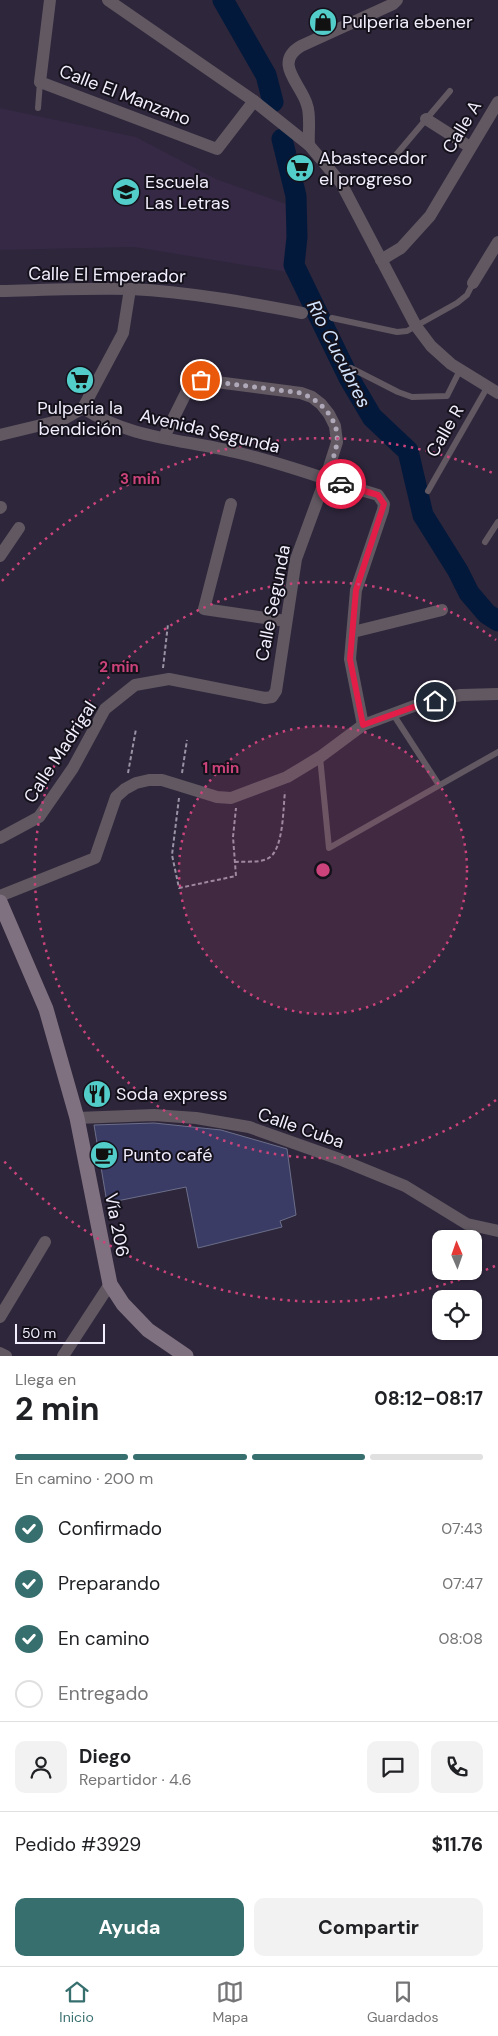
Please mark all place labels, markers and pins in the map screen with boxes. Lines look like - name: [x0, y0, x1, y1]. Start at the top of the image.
- shop icon: Pulperia ebener: [308, 7, 338, 37]
- place label: Pulperia ebener: [342, 10, 473, 34]
- place label: Abastecedor el progreso: [319, 146, 427, 191]
- supermarket icon: Abastecedor el progreso: [285, 153, 315, 183]
- place label: Escuela Las Letras: [145, 170, 230, 215]
- school or university icon: Escuela Las Letras: [111, 177, 141, 207]
- pin: [180, 359, 222, 401]
- supermarket icon: Pulperia la bendición: [65, 365, 95, 395]
- place label: Pulperia la bendición: [37, 396, 123, 441]
- pin: [414, 680, 456, 722]
- centre of rings: [314, 861, 332, 879]
- restaurant icon: Soda express: [82, 1079, 112, 1109]
- place label: Soda express: [116, 1082, 228, 1106]
- cafe icon: Punto café: [89, 1140, 119, 1170]
- place label: Punto café: [123, 1143, 212, 1167]

